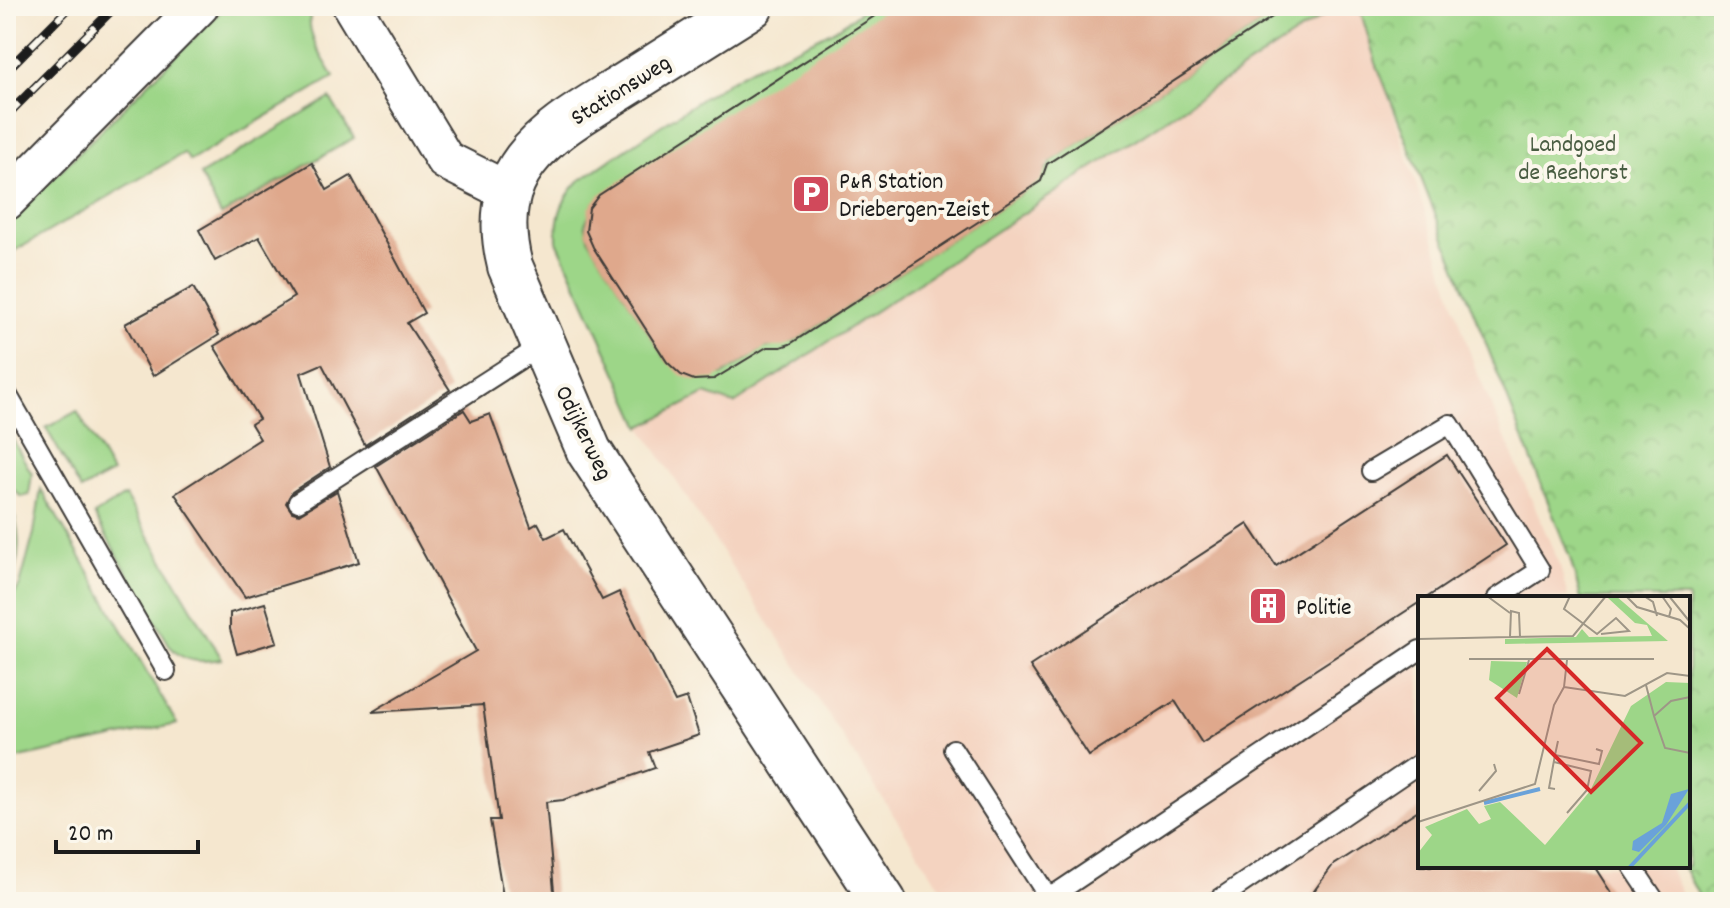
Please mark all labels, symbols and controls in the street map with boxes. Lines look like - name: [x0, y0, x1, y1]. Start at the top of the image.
- street label: Stationsweg: [565, 47, 678, 136]
- park label: Landgoed de Reehorst: [1518, 129, 1628, 191]
- place label: P&R Station Driebergen-Zeist: [839, 166, 990, 228]
- parking icon: P&R Station Driebergen-Zeist: [790, 173, 832, 215]
- street label: Odijkerweg: [545, 380, 620, 486]
- building icon: Politie: [1247, 585, 1289, 627]
- place label: Politie: [1296, 592, 1352, 626]
- inset map: [1418, 596, 1690, 868]
- scale bar: [56, 804, 198, 854]
- text: 20 m: [68, 818, 114, 852]

